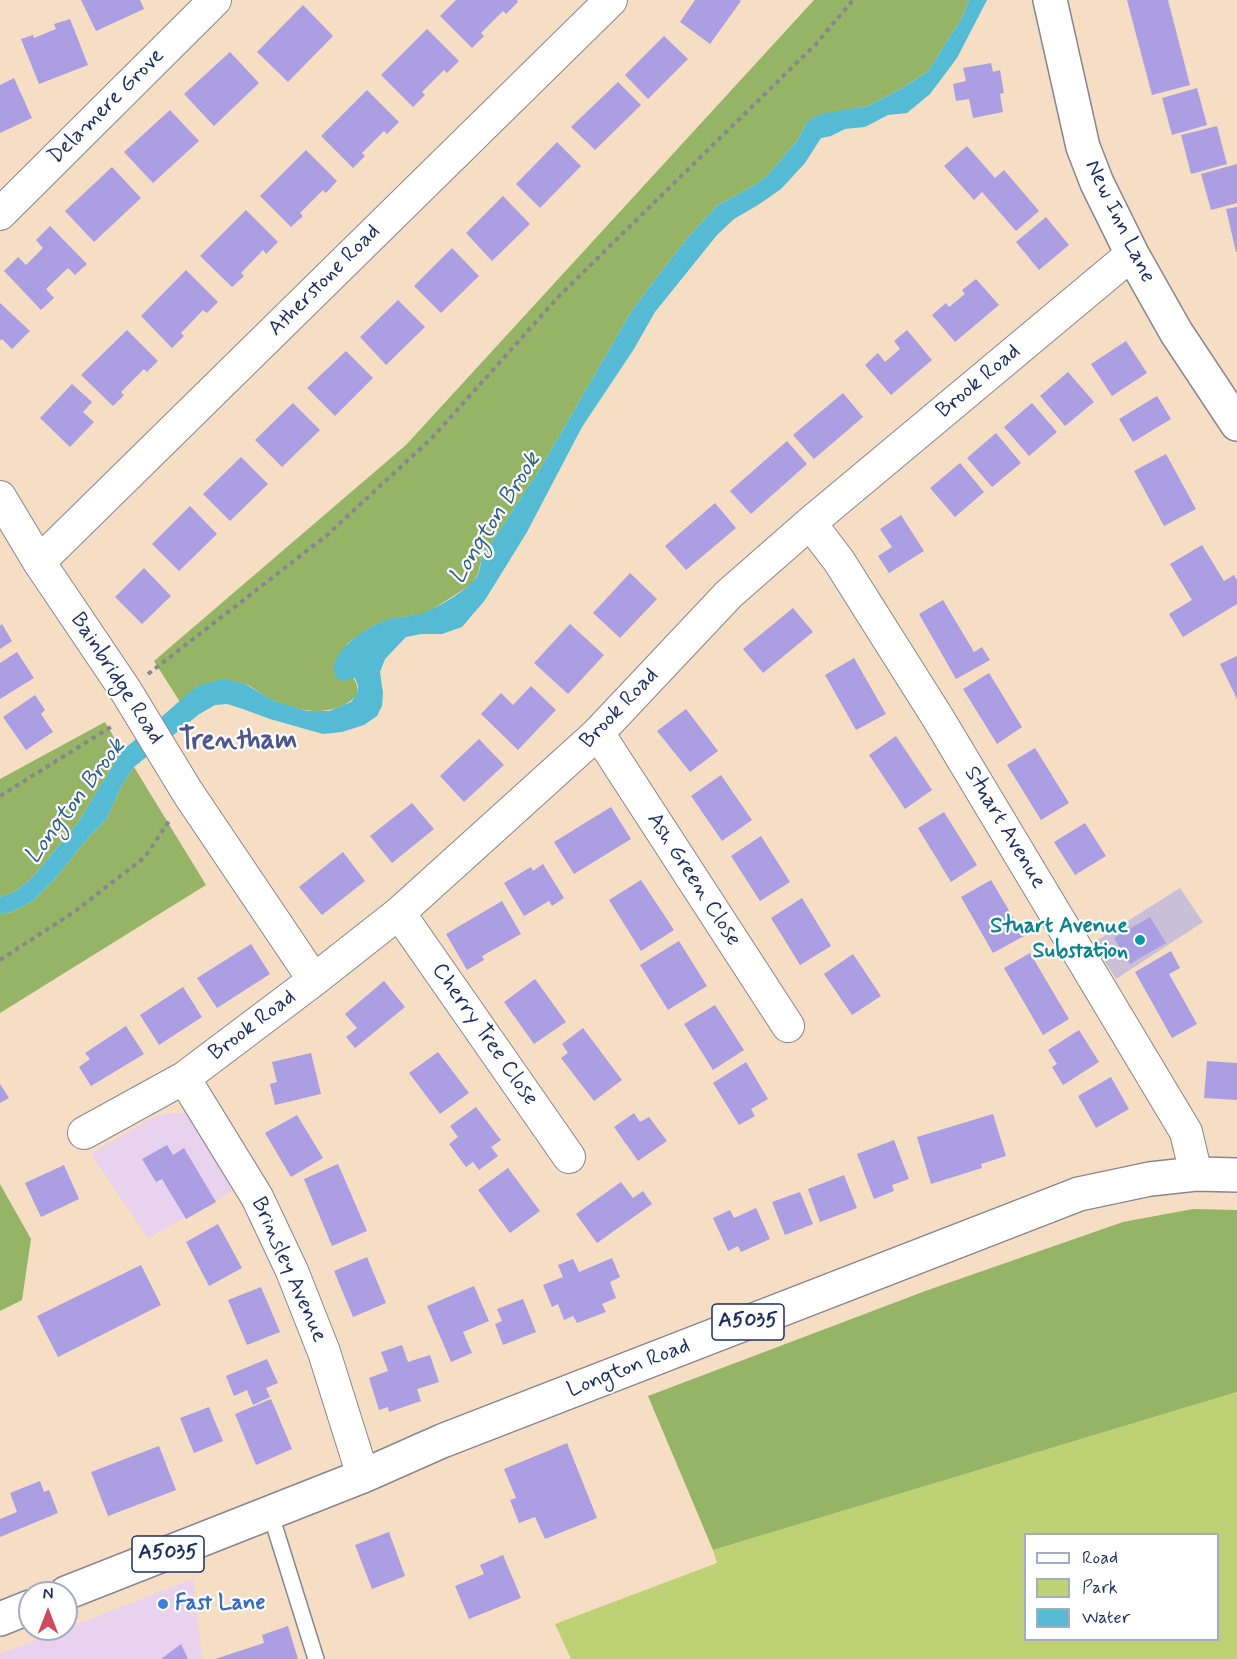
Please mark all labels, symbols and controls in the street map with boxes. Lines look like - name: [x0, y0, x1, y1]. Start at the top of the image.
- street label: Delamere Grove: [43, 43, 171, 171]
- street label: New Inn Lane: [1078, 156, 1160, 288]
- street label: Atherstone Road: [263, 219, 387, 343]
- street label: Brook Road: [931, 339, 1027, 425]
- water label: Longton Brook: [444, 448, 548, 590]
- street label: Bainbridge Road: [64, 608, 168, 750]
- street label: Brook Road: [575, 663, 665, 755]
- district label: Trentham: [179, 725, 297, 759]
- water label: Longton Brook: [19, 734, 133, 870]
- street label: Stuart Avenue: [957, 762, 1051, 894]
- street label: Ash Green Close: [640, 808, 746, 952]
- place label: Stuart Avenue Substation: [990, 914, 1128, 966]
- marker: Stuart Avenue Substation: [1133, 933, 1147, 947]
- street label: Cherry Tree Close: [425, 959, 543, 1111]
- street label: Brook Road: [204, 985, 302, 1067]
- street label: Brinsley Avenue: [244, 1193, 332, 1347]
- road number: A5035: [712, 1304, 784, 1340]
- street label: Longton Road: [564, 1334, 694, 1404]
- legend: [1024, 1533, 1219, 1641]
- road number: A5035: [132, 1536, 204, 1572]
- text: Road: [1082, 1546, 1118, 1570]
- text: Park: [1082, 1576, 1118, 1600]
- north arrow: [18, 1581, 78, 1641]
- text: N: [43, 1584, 53, 1605]
- place label: Fast Lane: [175, 1591, 265, 1617]
- marker: Fast Lane: [156, 1597, 170, 1611]
- text: Water: [1082, 1606, 1130, 1630]

